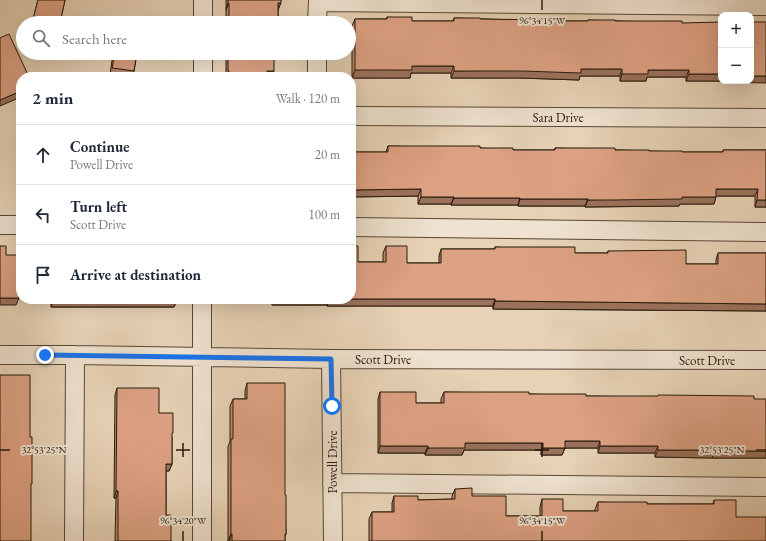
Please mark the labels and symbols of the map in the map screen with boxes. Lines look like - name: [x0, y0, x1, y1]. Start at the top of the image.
- text: 96°34'15"W: [519, 14, 566, 27]
- street label: Sara Drive: [532, 109, 584, 126]
- route end: [36, 346, 54, 364]
- street label: Scott Drive: [355, 351, 411, 368]
- street label: Scott Drive: [679, 352, 735, 369]
- route start: [323, 397, 341, 415]
- street label: Powell Drive: [324, 430, 341, 494]
- text: 32°53'25"N: [22, 443, 67, 456]
- text: 32°53'25"N: [700, 443, 745, 456]
- text: 96°34'20"W: [160, 514, 207, 527]
- text: 96°34'15"W: [519, 514, 566, 527]

